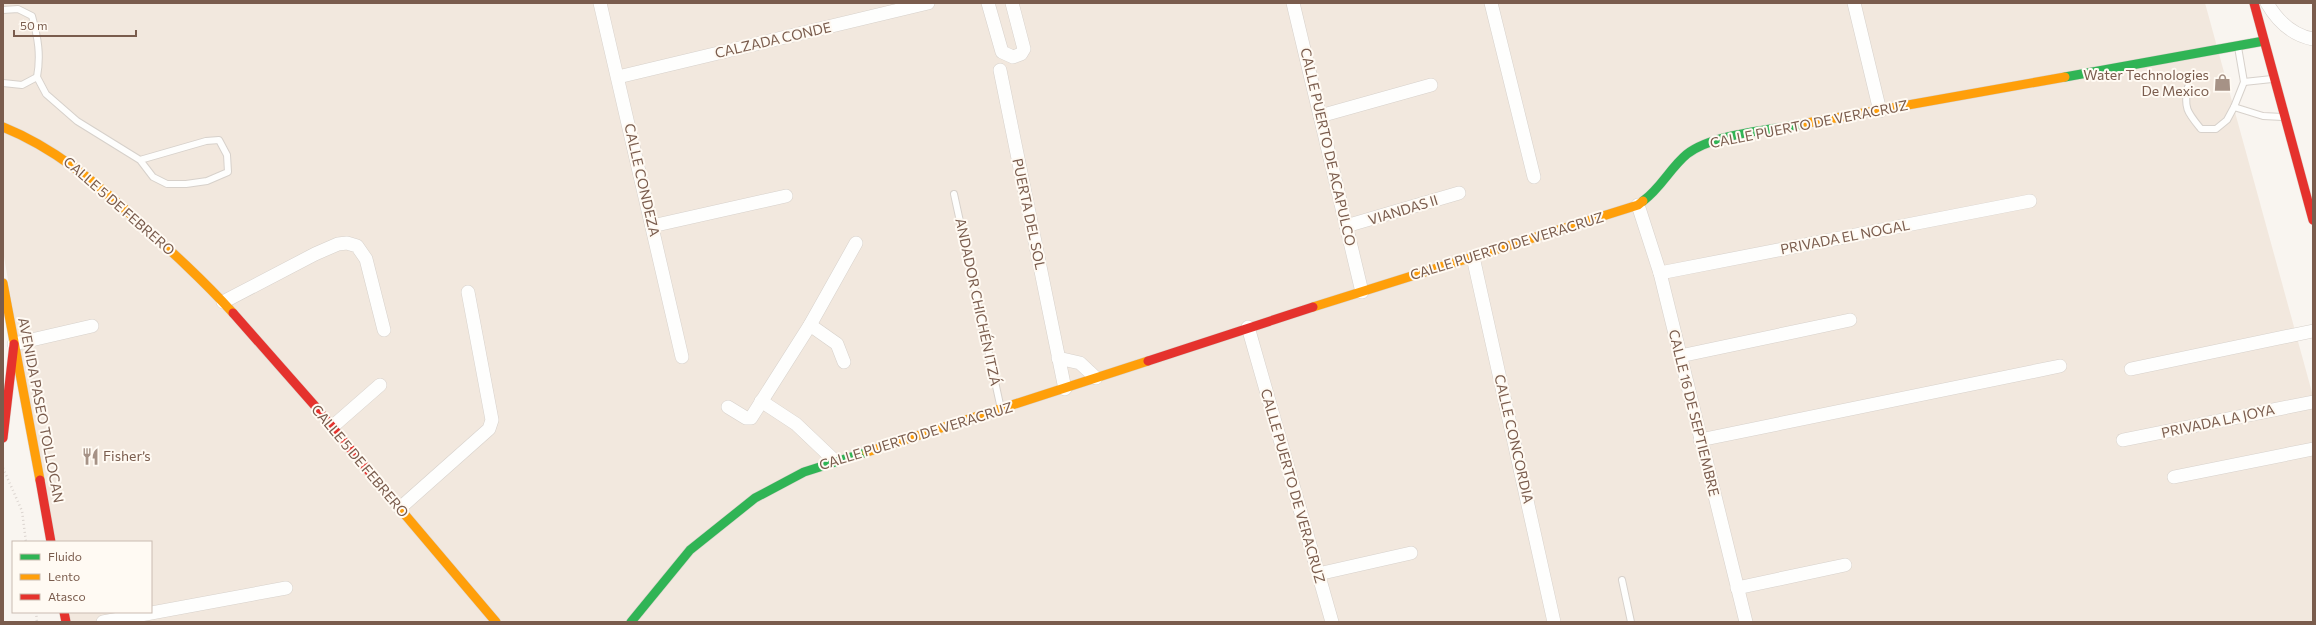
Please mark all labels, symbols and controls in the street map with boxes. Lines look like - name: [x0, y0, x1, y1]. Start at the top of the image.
- scale bar: [14, 12, 136, 38]
- text: 50 m: [20, 18, 48, 32]
- street label: CALZADA CONDE: [713, 18, 833, 61]
- street label: CALLE PUERTO DE ACAPULCO: [1297, 46, 1360, 248]
- place label: Water Technologies De Mexico: [2083, 66, 2209, 99]
- shop icon: Water Technologies De Mexico: [2212, 73, 2232, 93]
- street label: CALLE PUERTO DE VERACRUZ: [1708, 96, 1909, 151]
- street label: CALLE CONDEZA: [621, 122, 664, 238]
- street label: CALLE 5 DE FEBRERO: [60, 153, 178, 259]
- street label: PUERTA DEL SOL: [1009, 157, 1050, 271]
- street label: VIANDAS II: [1366, 191, 1440, 228]
- street label: CALLE PUERTO DE VERACRUZ: [1408, 208, 1606, 283]
- street label: ANDADOR CHICHÉN ITZÁ: [952, 216, 1005, 388]
- street label: PRIVADA EL NOGAL: [1779, 216, 1911, 257]
- street label: AVENIDA PASEO TOLLOCAN: [15, 316, 68, 504]
- street label: CALLE 16 DE SEPTIEMBRE: [1666, 328, 1723, 498]
- street label: CALLE CONCORDIA: [1491, 373, 1538, 506]
- street label: CALLE PUERTO DE VERACRUZ: [1258, 387, 1329, 585]
- street label: CALLE PUERTO DE VERACRUZ: [817, 398, 1015, 473]
- street label: PRIVADA LA JOYA: [2160, 400, 2276, 441]
- street label: CALLE 5 DE FEBRERO: [308, 401, 413, 521]
- restaurant icon: Fisher’s: [80, 446, 100, 466]
- place label: Fisher’s: [103, 447, 151, 464]
- legend: [12, 541, 152, 613]
- text: Fluido: [48, 549, 82, 563]
- text: Lento: [48, 569, 80, 583]
- text: Atasco: [48, 589, 86, 603]

